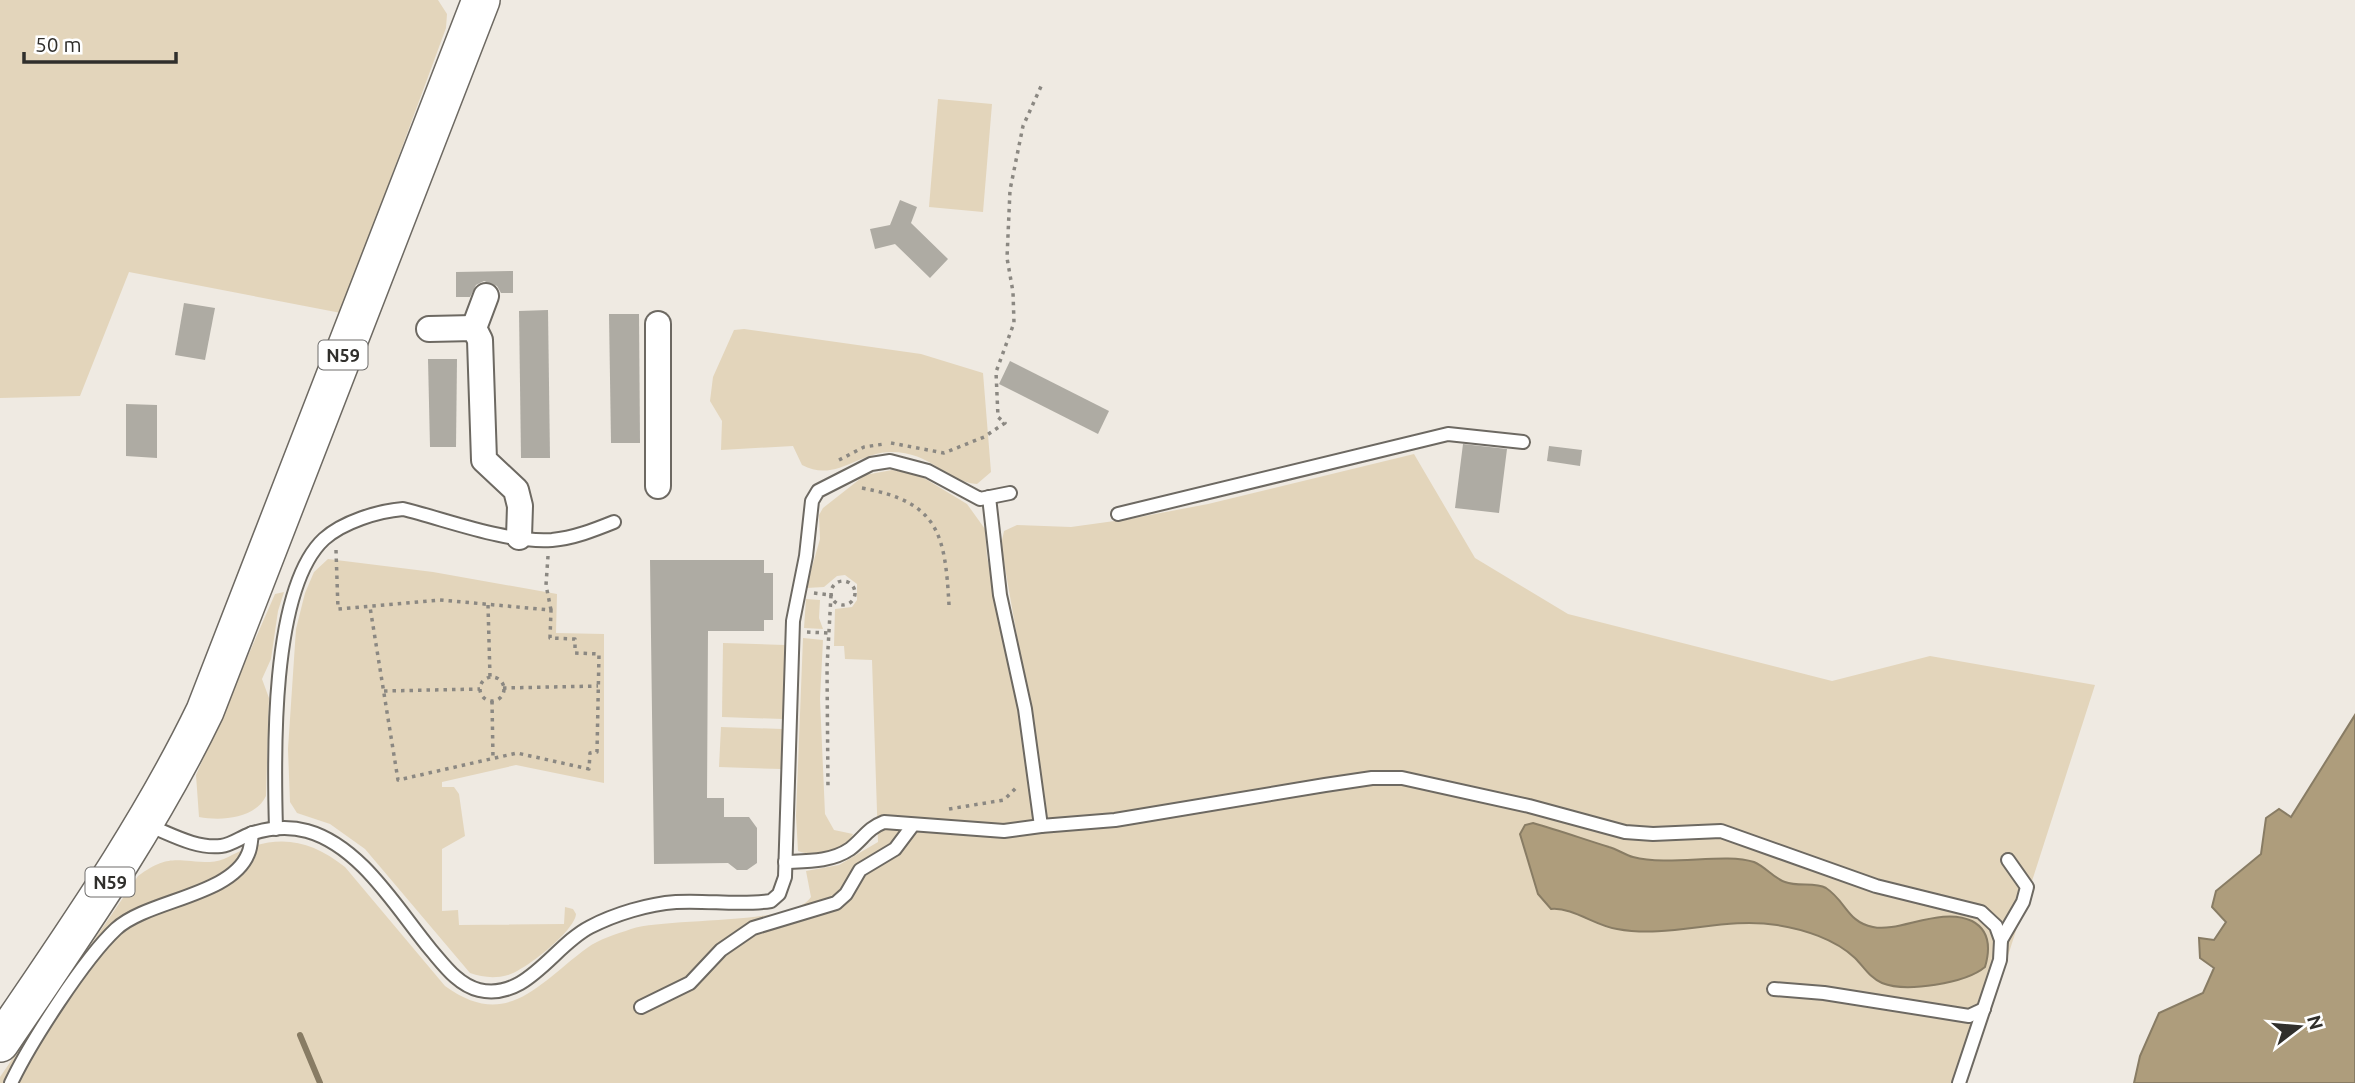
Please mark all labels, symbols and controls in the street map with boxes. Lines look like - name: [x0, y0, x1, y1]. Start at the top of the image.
- scale bar: [24, 21, 177, 65]
- text: 50 m: [35, 32, 82, 56]
- road number: N59: [318, 340, 368, 370]
- road number: N59: [86, 868, 134, 897]
- north arrow: [2264, 992, 2334, 1062]
- text: N: [2303, 1012, 2328, 1032]

